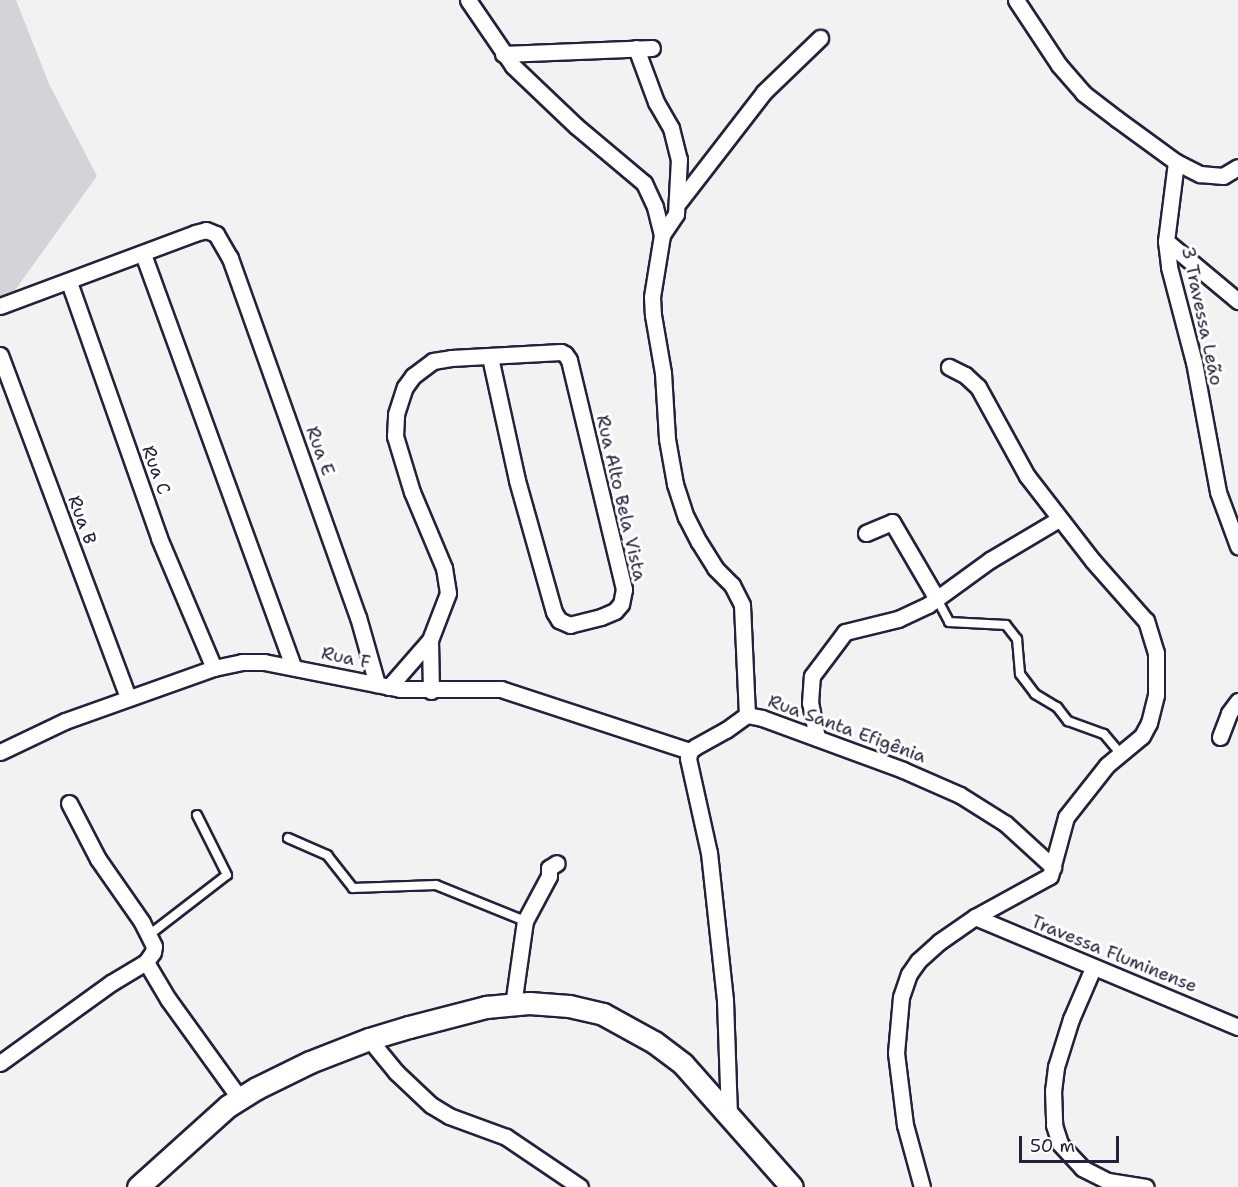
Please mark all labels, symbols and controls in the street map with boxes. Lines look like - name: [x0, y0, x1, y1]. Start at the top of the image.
- street label: 3 Travessa Leão: [1177, 245, 1227, 387]
- street label: Rua Alto Bela Vista: [591, 413, 651, 583]
- street label: Rua E: [301, 423, 339, 479]
- street label: Rua C: [137, 443, 175, 497]
- street label: Rua B: [63, 493, 101, 547]
- street label: Rua F: [319, 642, 373, 674]
- street label: Rua Santa Efigênia: [765, 690, 929, 768]
- street label: Travessa Fluminense: [1028, 911, 1200, 997]
- scale bar: [1022, 1124, 1122, 1162]
- text: 50 m: [1030, 1134, 1075, 1158]

